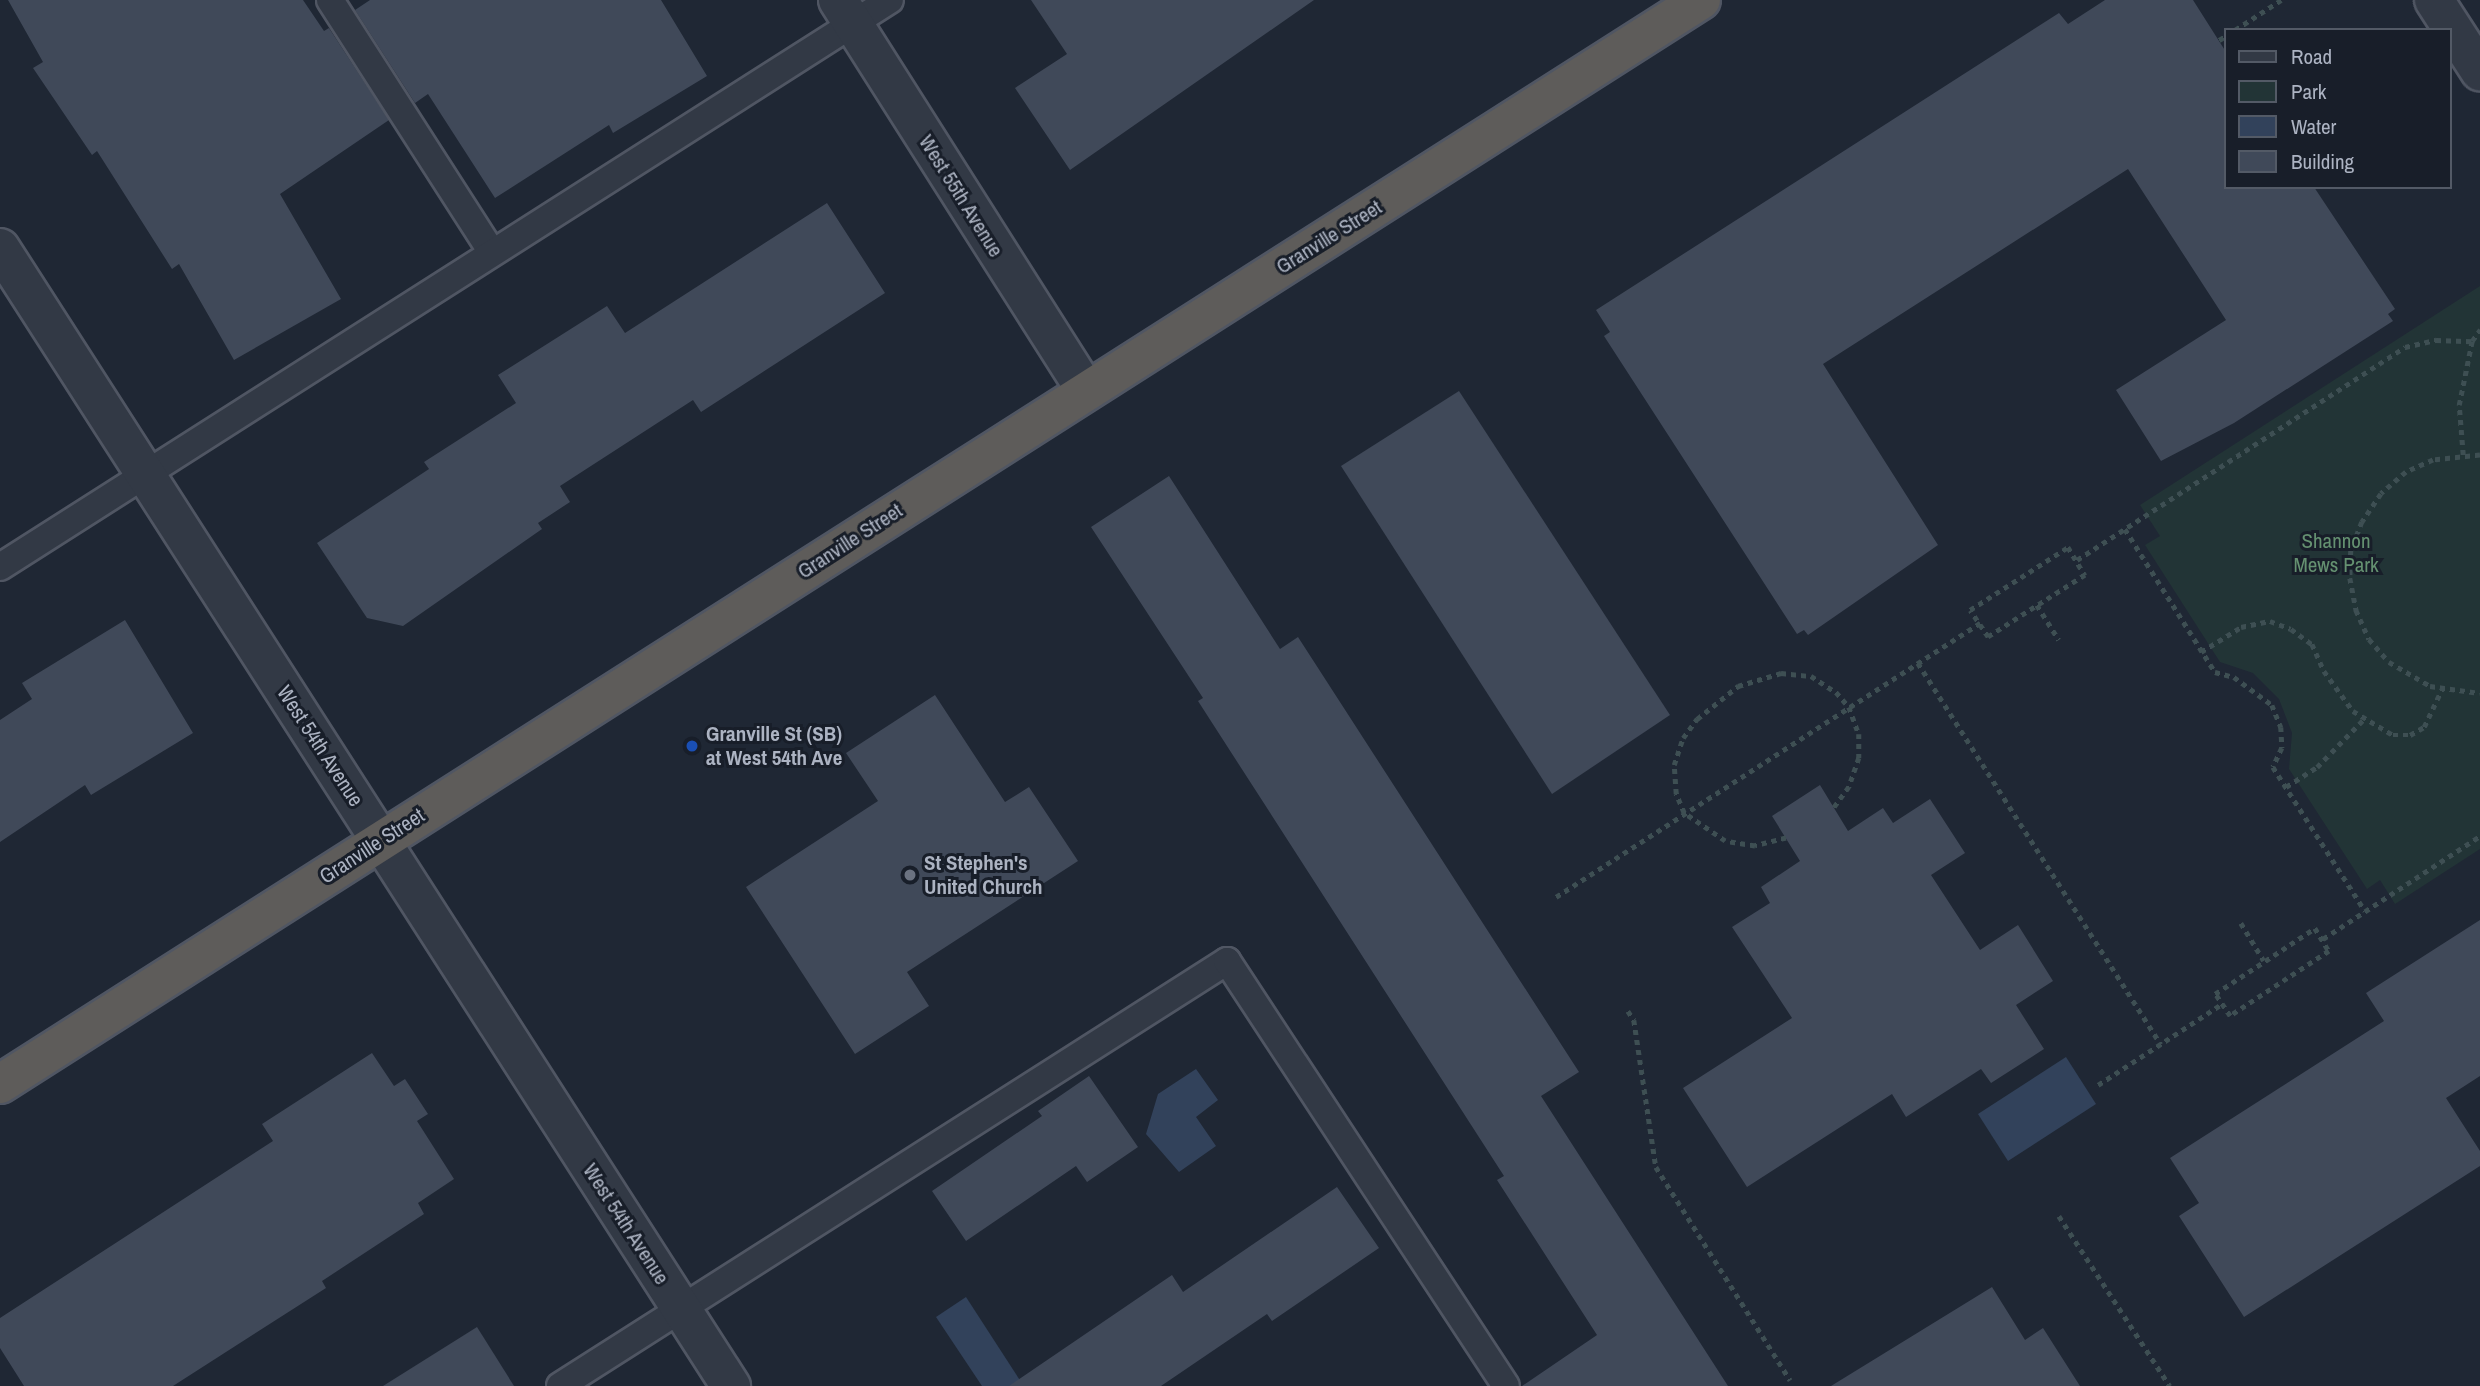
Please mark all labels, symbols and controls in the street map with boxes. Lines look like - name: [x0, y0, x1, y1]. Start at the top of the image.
- legend: [2224, 28, 2452, 189]
- text: Road: [2291, 42, 2332, 71]
- text: Park: [2291, 77, 2326, 106]
- text: Water: [2291, 112, 2336, 141]
- street label: West 55th Avenue: [913, 130, 1009, 262]
- text: Building: [2291, 147, 2354, 176]
- street label: Granville Street: [1272, 195, 1386, 279]
- street label: Granville Street: [793, 498, 907, 584]
- park label: Shannon Mews Park: [2293, 528, 2379, 578]
- street label: West 54th Avenue: [271, 680, 369, 812]
- place label: Granville St (SB) at West 54th Ave: [706, 721, 843, 771]
- marker: Granville St (SB) at West 54th Ave: [684, 738, 700, 754]
- street label: Granville Street: [315, 803, 429, 889]
- place label: St Stephen's United Church: [924, 850, 1043, 900]
- marker: St Stephen's United Church: [902, 867, 918, 883]
- street label: West 54th Avenue: [577, 1158, 675, 1290]

